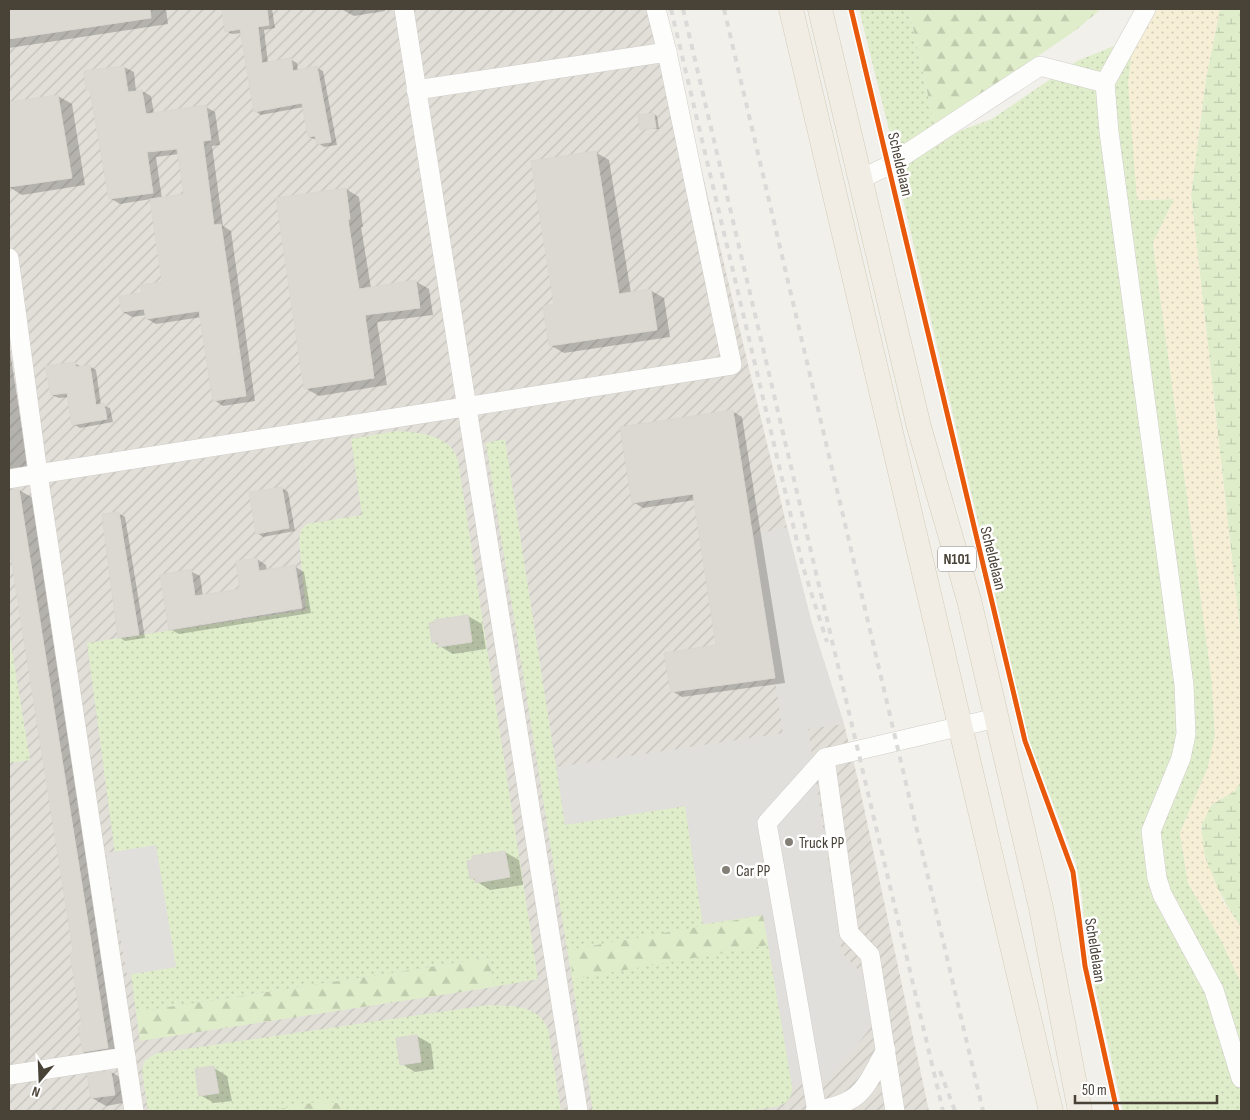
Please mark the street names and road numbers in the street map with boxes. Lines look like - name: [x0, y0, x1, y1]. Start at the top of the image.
- street label: Scheldelaan: [883, 131, 916, 198]
- street label: Scheldelaan: [975, 525, 1010, 592]
- road number: N101: [938, 546, 976, 572]
- street label: Scheldelaan: [1080, 917, 1109, 984]

